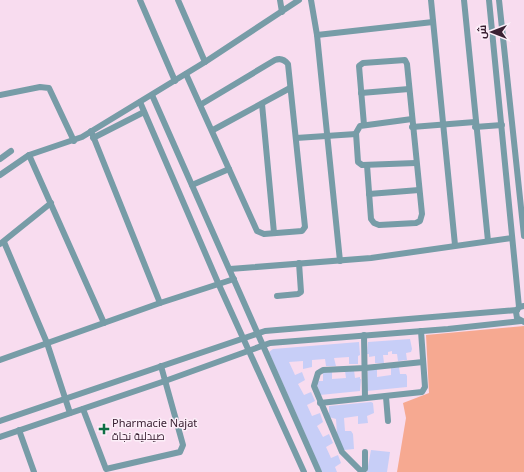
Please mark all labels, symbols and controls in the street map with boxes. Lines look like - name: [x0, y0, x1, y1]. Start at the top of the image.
- north arrow: [472, 12, 512, 52]
- text: ش: [474, 25, 489, 39]
- place label: Pharmacie Najat صيدلية نجاة: [112, 415, 197, 443]
- marker: Pharmacie Najat صيدلية نجاة: [99, 424, 109, 434]

